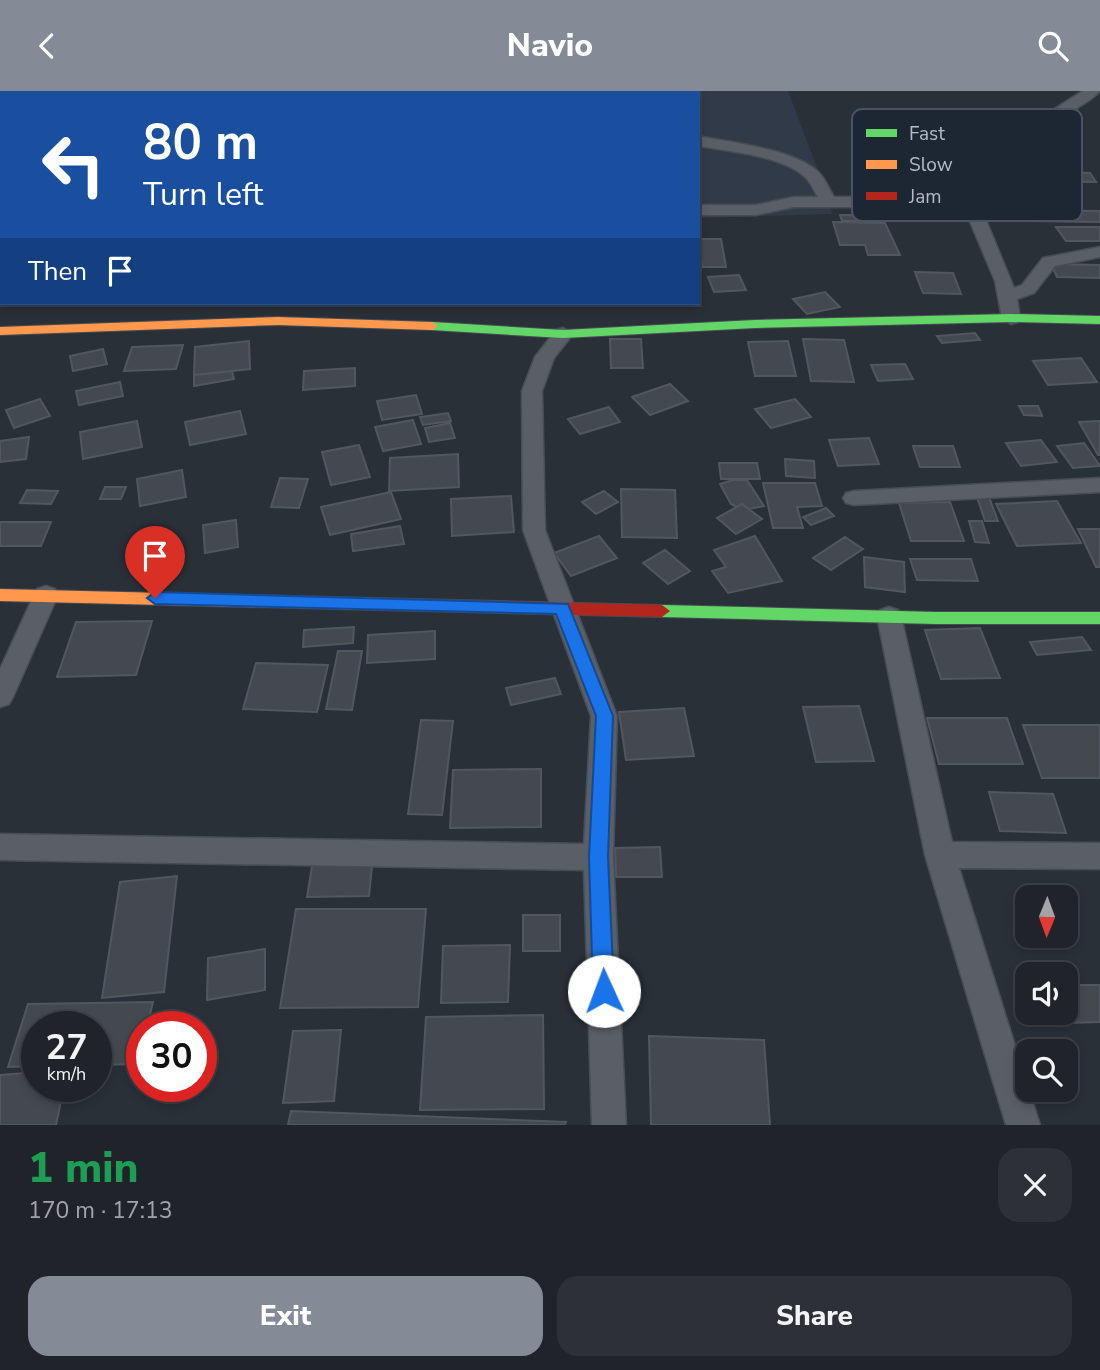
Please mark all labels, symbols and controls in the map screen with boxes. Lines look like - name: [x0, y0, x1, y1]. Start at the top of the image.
- text: Navio: [507, 24, 593, 67]
- icon: back: [28, 27, 66, 65]
- icon: search: [1034, 27, 1072, 65]
- text: 80 m: [143, 109, 258, 176]
- legend: [852, 109, 1082, 221]
- icon: left: [28, 119, 119, 210]
- text: Fast: [909, 121, 945, 147]
- text: Slow: [909, 152, 953, 178]
- text: Turn left: [143, 173, 263, 216]
- text: Jam: [908, 184, 942, 210]
- icon: arrive: [101, 252, 139, 290]
- text: Then: [28, 254, 87, 289]
- pin: [125, 526, 185, 598]
- icon: arrive: [136, 537, 174, 575]
- north arrow: [1015, 885, 1078, 949]
- map controls: [1015, 885, 1078, 1102]
- position arrow: [567, 954, 641, 1028]
- button: sound: [1015, 962, 1078, 1025]
- speed limit sign: 30: [126, 1011, 217, 1102]
- text: 27: [45, 1024, 88, 1071]
- button: search: [1015, 1039, 1078, 1102]
- text: km/h: [47, 1062, 86, 1086]
- text: 1 min: [28, 1140, 138, 1197]
- button: close: [998, 1148, 1072, 1222]
- text: 170 m · 17:13: [28, 1195, 173, 1226]
- button: Exit: [28, 1276, 543, 1356]
- button: Share: [557, 1276, 1072, 1356]

